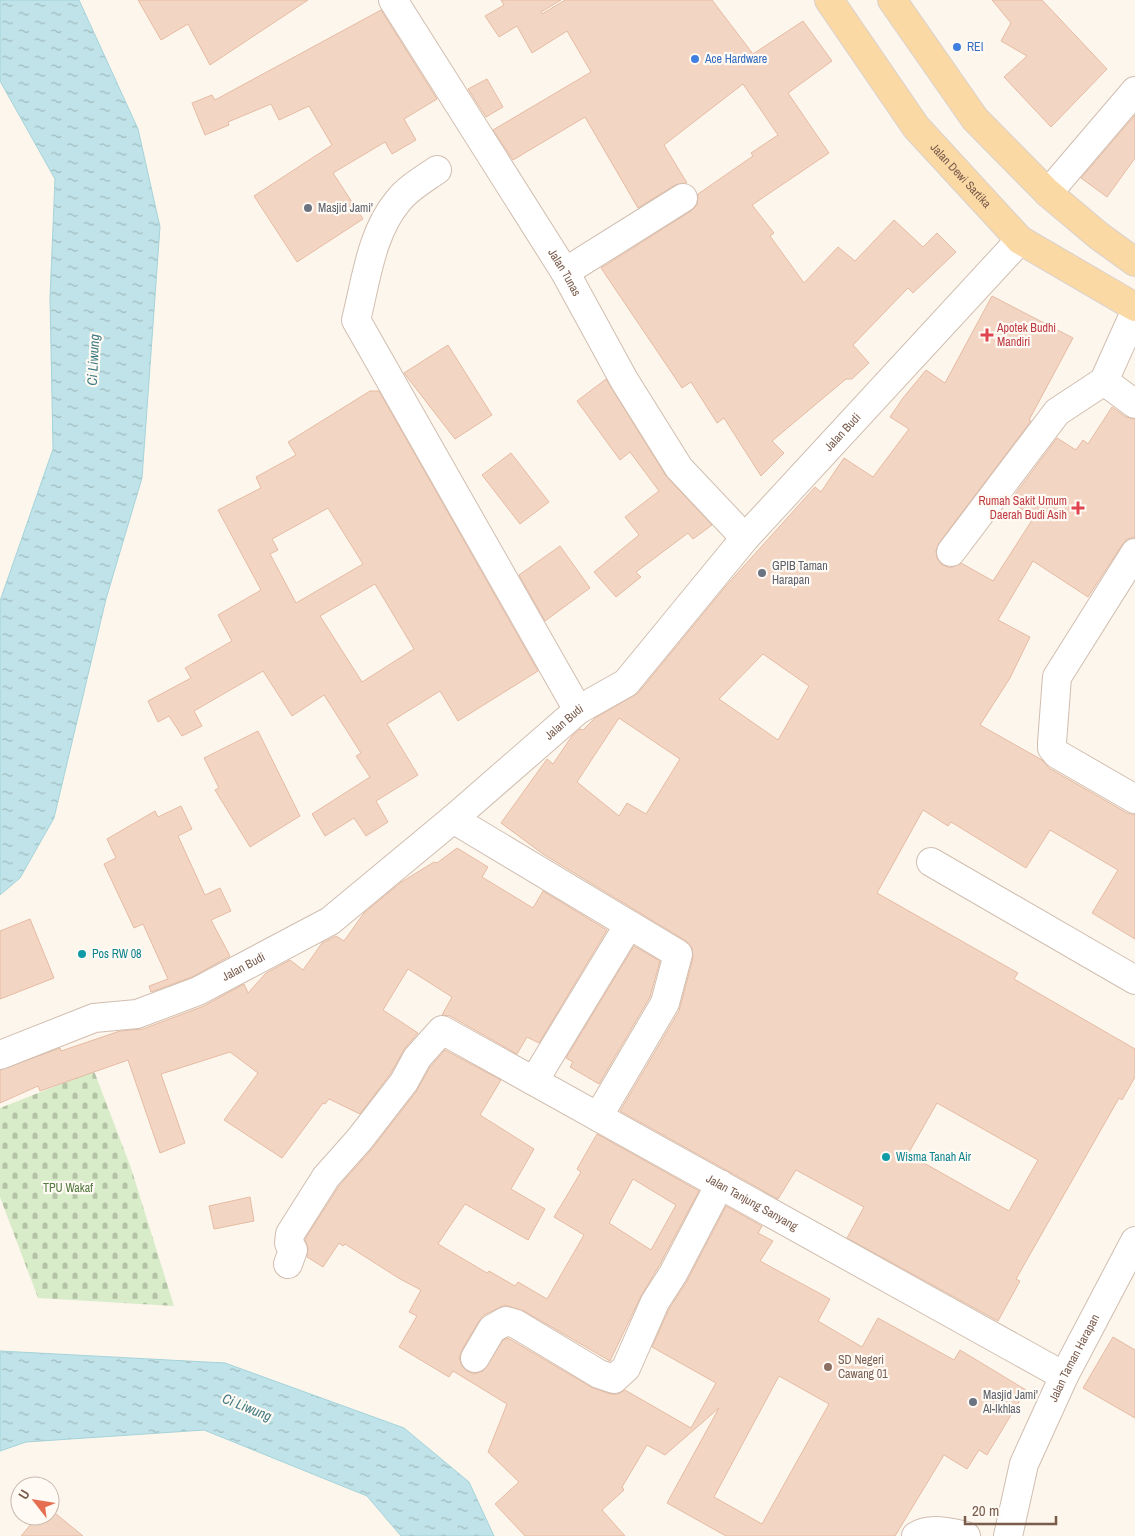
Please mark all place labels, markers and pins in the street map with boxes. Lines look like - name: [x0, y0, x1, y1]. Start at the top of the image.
- place label: REI: [967, 39, 983, 55]
- marker: REI: [951, 41, 963, 53]
- place label: Ace Hardware: [704, 51, 767, 67]
- marker: Ace Hardware: [689, 53, 701, 65]
- place label: Masjid Jami': [318, 200, 373, 216]
- marker: Masjid Jami': [302, 202, 314, 214]
- place label: Apotek Budhi Mandiri: [996, 320, 1056, 350]
- marker: Apotek Budhi Mandiri: [981, 329, 993, 341]
- place label: Rumah Sakit Umum Daerah Budi Asih: [978, 493, 1067, 523]
- marker: Rumah Sakit Umum Daerah Budi Asih: [1071, 501, 1085, 515]
- place label: GPIB Taman Harapan: [772, 558, 828, 588]
- marker: GPIB Taman Harapan: [756, 567, 768, 579]
- place label: Pos RW 08: [92, 946, 142, 962]
- marker: Pos RW 08: [76, 948, 88, 960]
- place label: Wisma Tanah Air: [896, 1149, 972, 1165]
- marker: Wisma Tanah Air: [880, 1151, 892, 1163]
- place label: SD Negeri Cawang 01: [838, 1352, 888, 1382]
- marker: SD Negeri Cawang 01: [822, 1361, 834, 1373]
- place label: Masjid Jami' Al-Ikhlas: [982, 1387, 1038, 1417]
- marker: Masjid Jami' Al-Ikhlas: [967, 1396, 979, 1408]

